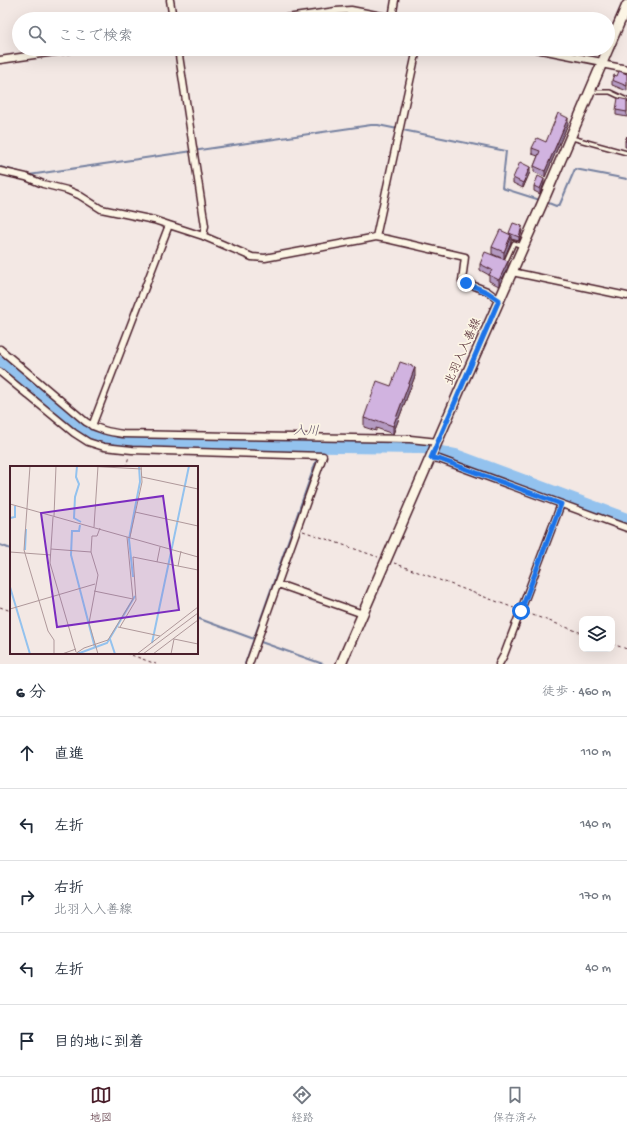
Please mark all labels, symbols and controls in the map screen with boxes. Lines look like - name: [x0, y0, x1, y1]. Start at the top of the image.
- search box: [12, 12, 615, 56]
- icon: search: [26, 23, 48, 45]
- text: ここで検索: [58, 28, 133, 46]
- route end: [457, 274, 475, 292]
- street label: 北羽入入善線: [442, 316, 485, 388]
- water label: 入川: [293, 423, 319, 440]
- inset map: [10, 466, 198, 654]
- route start: [512, 602, 530, 620]
- map controls: [579, 616, 615, 652]
- button: layers: [579, 616, 615, 652]
- text: 6 分: [16, 684, 46, 704]
- text: 徒歩 · 460 m: [542, 685, 611, 700]
- icon: ahead: [16, 742, 38, 764]
- text: 110 m: [581, 745, 611, 760]
- text: 直進: [54, 746, 84, 764]
- icon: left: [16, 814, 38, 836]
- text: 140 m: [580, 817, 611, 832]
- text: 左折: [54, 818, 84, 836]
- text: 右折: [54, 880, 84, 898]
- icon: right: [16, 886, 38, 908]
- text: 170 m: [579, 889, 611, 904]
- text: 北羽入入善線: [54, 903, 132, 918]
- icon: left: [16, 958, 38, 980]
- text: 40 m: [585, 961, 611, 976]
- text: 左折: [54, 962, 84, 980]
- icon: arrive: [16, 1030, 38, 1052]
- text: 目的地に到着: [54, 1034, 144, 1052]
- tab: 地図: [90, 1084, 112, 1125]
- tab: 経路: [291, 1084, 313, 1125]
- tab: 保存済み: [493, 1084, 537, 1125]

